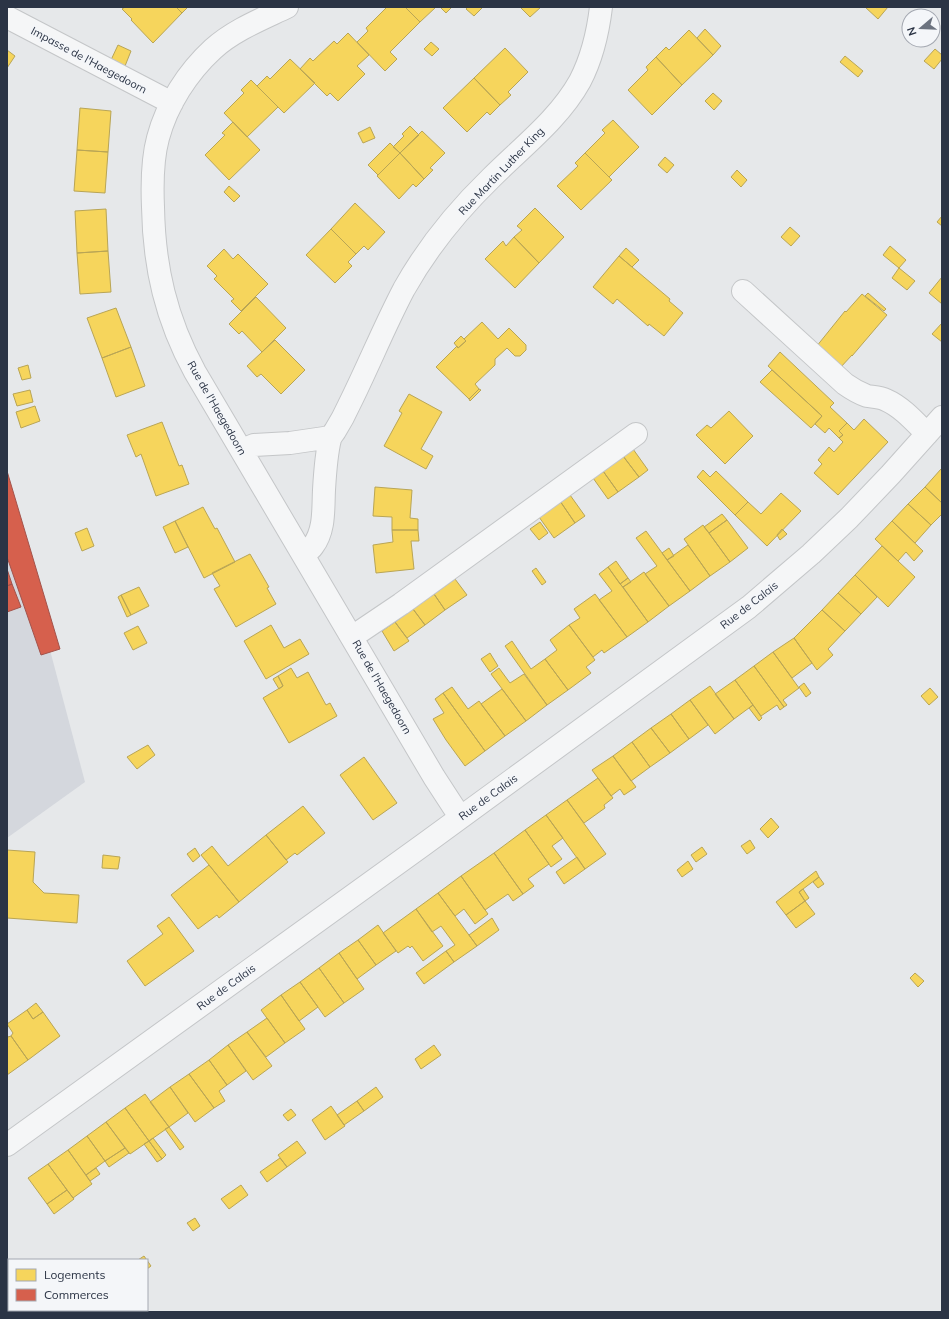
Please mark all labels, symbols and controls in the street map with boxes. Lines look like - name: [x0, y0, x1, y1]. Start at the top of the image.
- north arrow: [901, 8, 941, 48]
- street label: Impasse de l'Haegedoorn: [29, 23, 149, 97]
- text: N: [904, 25, 920, 37]
- street label: Rue Martin Luther King: [455, 124, 547, 218]
- street label: Rue de l'Haegedoorn: [184, 358, 250, 458]
- street label: Rue de Calais: [717, 578, 781, 632]
- street label: Rue de l'Haegedoorn: [349, 637, 415, 737]
- street label: Rue de Calais: [456, 771, 520, 823]
- street label: Rue de Calais: [194, 961, 258, 1013]
- legend: [8, 1259, 148, 1311]
- text: Logements: [44, 1267, 105, 1282]
- text: Commerces: [44, 1287, 109, 1302]

